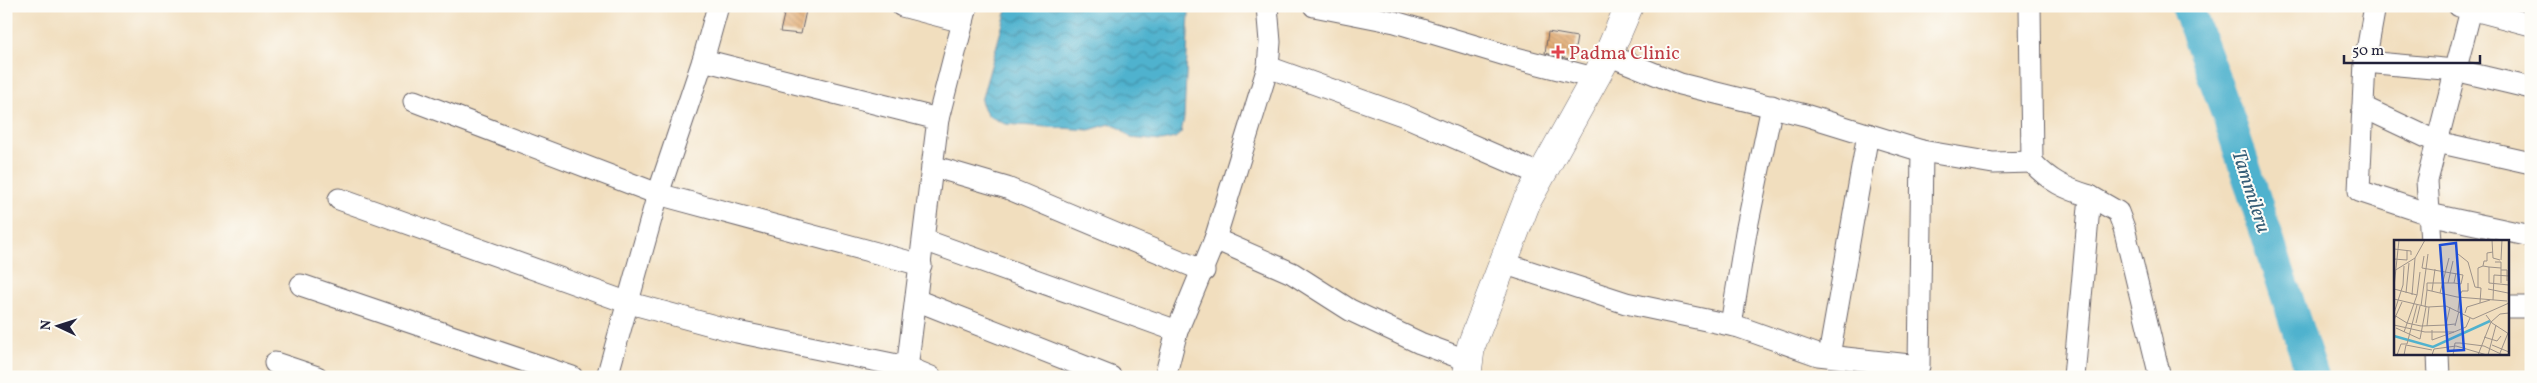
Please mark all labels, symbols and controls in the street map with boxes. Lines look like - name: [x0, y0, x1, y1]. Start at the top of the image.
- scale bar: [2344, 32, 2481, 64]
- place label: Padma Clinic: [1569, 41, 1680, 67]
- text: 50 m: [2352, 41, 2384, 62]
- marker: Padma Clinic: [1551, 45, 1565, 59]
- water label: Tammileru: [2224, 146, 2277, 237]
- inset map: [2394, 240, 2510, 356]
- north arrow: [32, 300, 82, 350]
- text: N: [37, 319, 56, 331]

